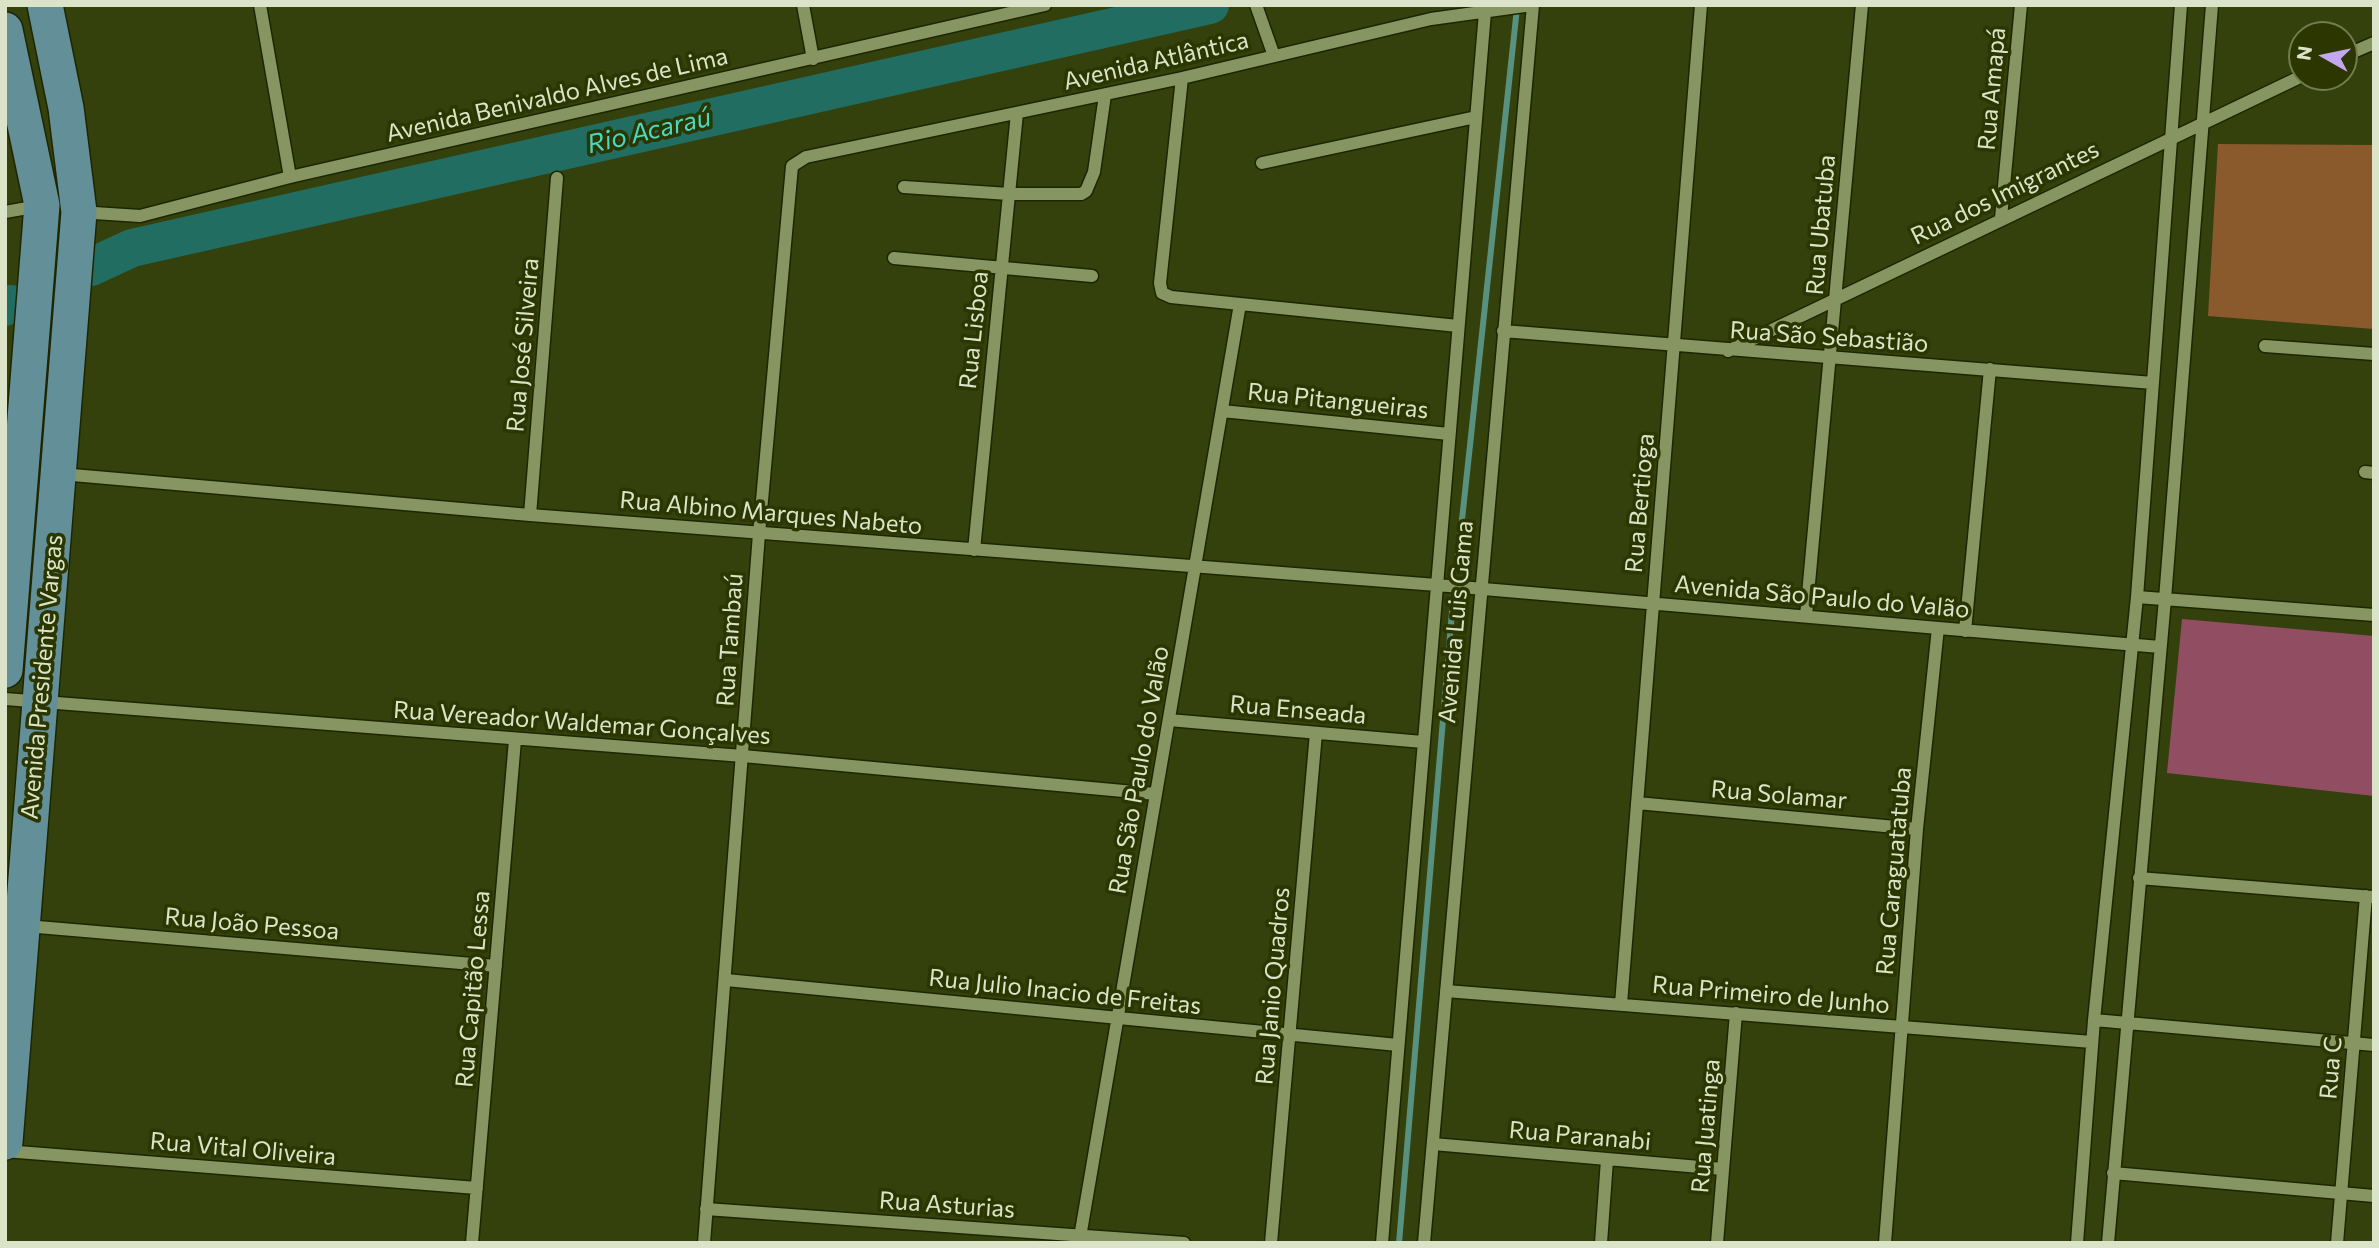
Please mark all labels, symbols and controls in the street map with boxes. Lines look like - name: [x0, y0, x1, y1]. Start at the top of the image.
- north arrow: [2288, 21, 2358, 91]
- street label: Avenida Atlântica: [1061, 26, 1251, 96]
- street label: Rua Amapá: [1972, 26, 2012, 152]
- street label: Avenida Benivaldo Alves de Lima: [383, 42, 731, 148]
- text: N: [2291, 44, 2316, 62]
- water label: Rio Acaraú: [584, 102, 714, 160]
- street label: Rua dos Imigrantes: [1906, 135, 2104, 251]
- street label: Rua Ubatuba: [1801, 154, 1841, 296]
- street label: Rua José Silveira: [501, 257, 545, 433]
- street label: Rua Lisboa: [953, 270, 995, 390]
- street label: Rua São Sebastião: [1729, 316, 1929, 358]
- street label: Rua Pitangueiras: [1246, 377, 1430, 425]
- street label: Rua Bertioga: [1620, 432, 1660, 574]
- street label: Rua Albino Marques Nabeto: [619, 485, 923, 541]
- street label: Avenida Luis Gama: [1433, 519, 1479, 725]
- street label: Avenida Presidente Vargas: [15, 533, 69, 821]
- street label: Avenida São Paulo do Valão: [1673, 570, 1971, 624]
- street label: Rua Tambaú: [711, 572, 749, 708]
- street label: Rua São Paulo do Valão: [1103, 644, 1175, 896]
- street label: Rua Enseada: [1228, 690, 1368, 730]
- street label: Rua Vereador Waldemar Gonçalves: [392, 695, 772, 751]
- street label: Rua Caraguatatuba: [1871, 766, 1917, 976]
- street label: Rua Solamar: [1710, 775, 1848, 815]
- street label: Rua Janio Quadros: [1250, 886, 1296, 1086]
- street label: Rua Capitão Lessa: [450, 889, 496, 1089]
- street label: Rua João Pessoa: [163, 902, 341, 946]
- street label: Rua Julio Inacio de Freitas: [927, 963, 1203, 1021]
- street label: Rua Primeiro de Junho: [1651, 970, 1891, 1020]
- street label: Rua C: [2314, 1035, 2348, 1101]
- street label: Rua Juatinga: [1686, 1058, 1726, 1194]
- street label: Rua Paranabi: [1508, 1115, 1652, 1157]
- street label: Rua Vital Oliveira: [149, 1127, 337, 1171]
- street label: Rua Asturias: [878, 1186, 1016, 1224]

